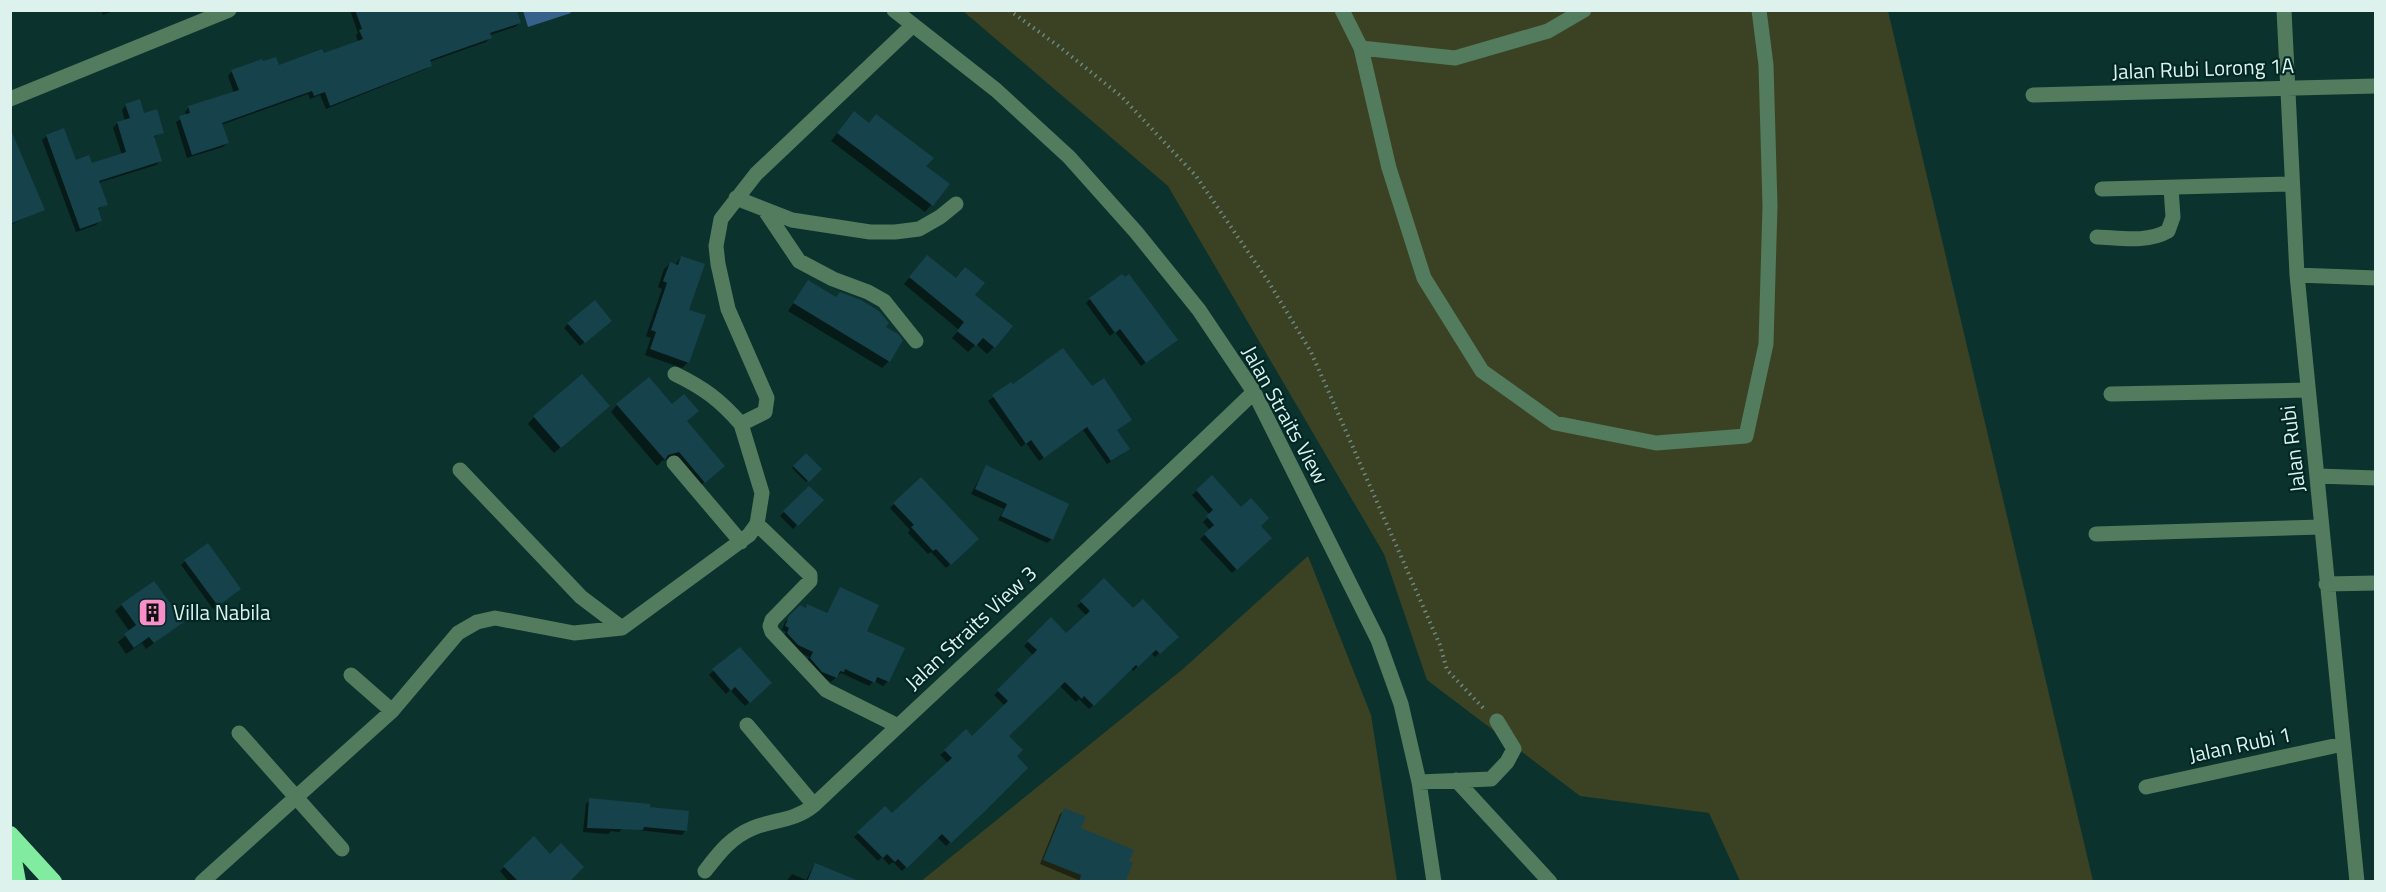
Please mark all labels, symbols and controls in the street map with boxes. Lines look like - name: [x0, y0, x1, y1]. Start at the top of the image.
- street label: Jalan Rubi Lorong 1A: [2111, 49, 2295, 87]
- street label: Jalan Straits View: [1235, 339, 1337, 490]
- street label: Jalan Rubi: [2271, 404, 2313, 495]
- street label: Jalan Straits View 3: [897, 558, 1043, 697]
- place label: Villa Nabila: [173, 596, 271, 628]
- building icon: Villa Nabila: [136, 597, 168, 629]
- street label: Jalan Rubi 1: [2186, 718, 2294, 770]

